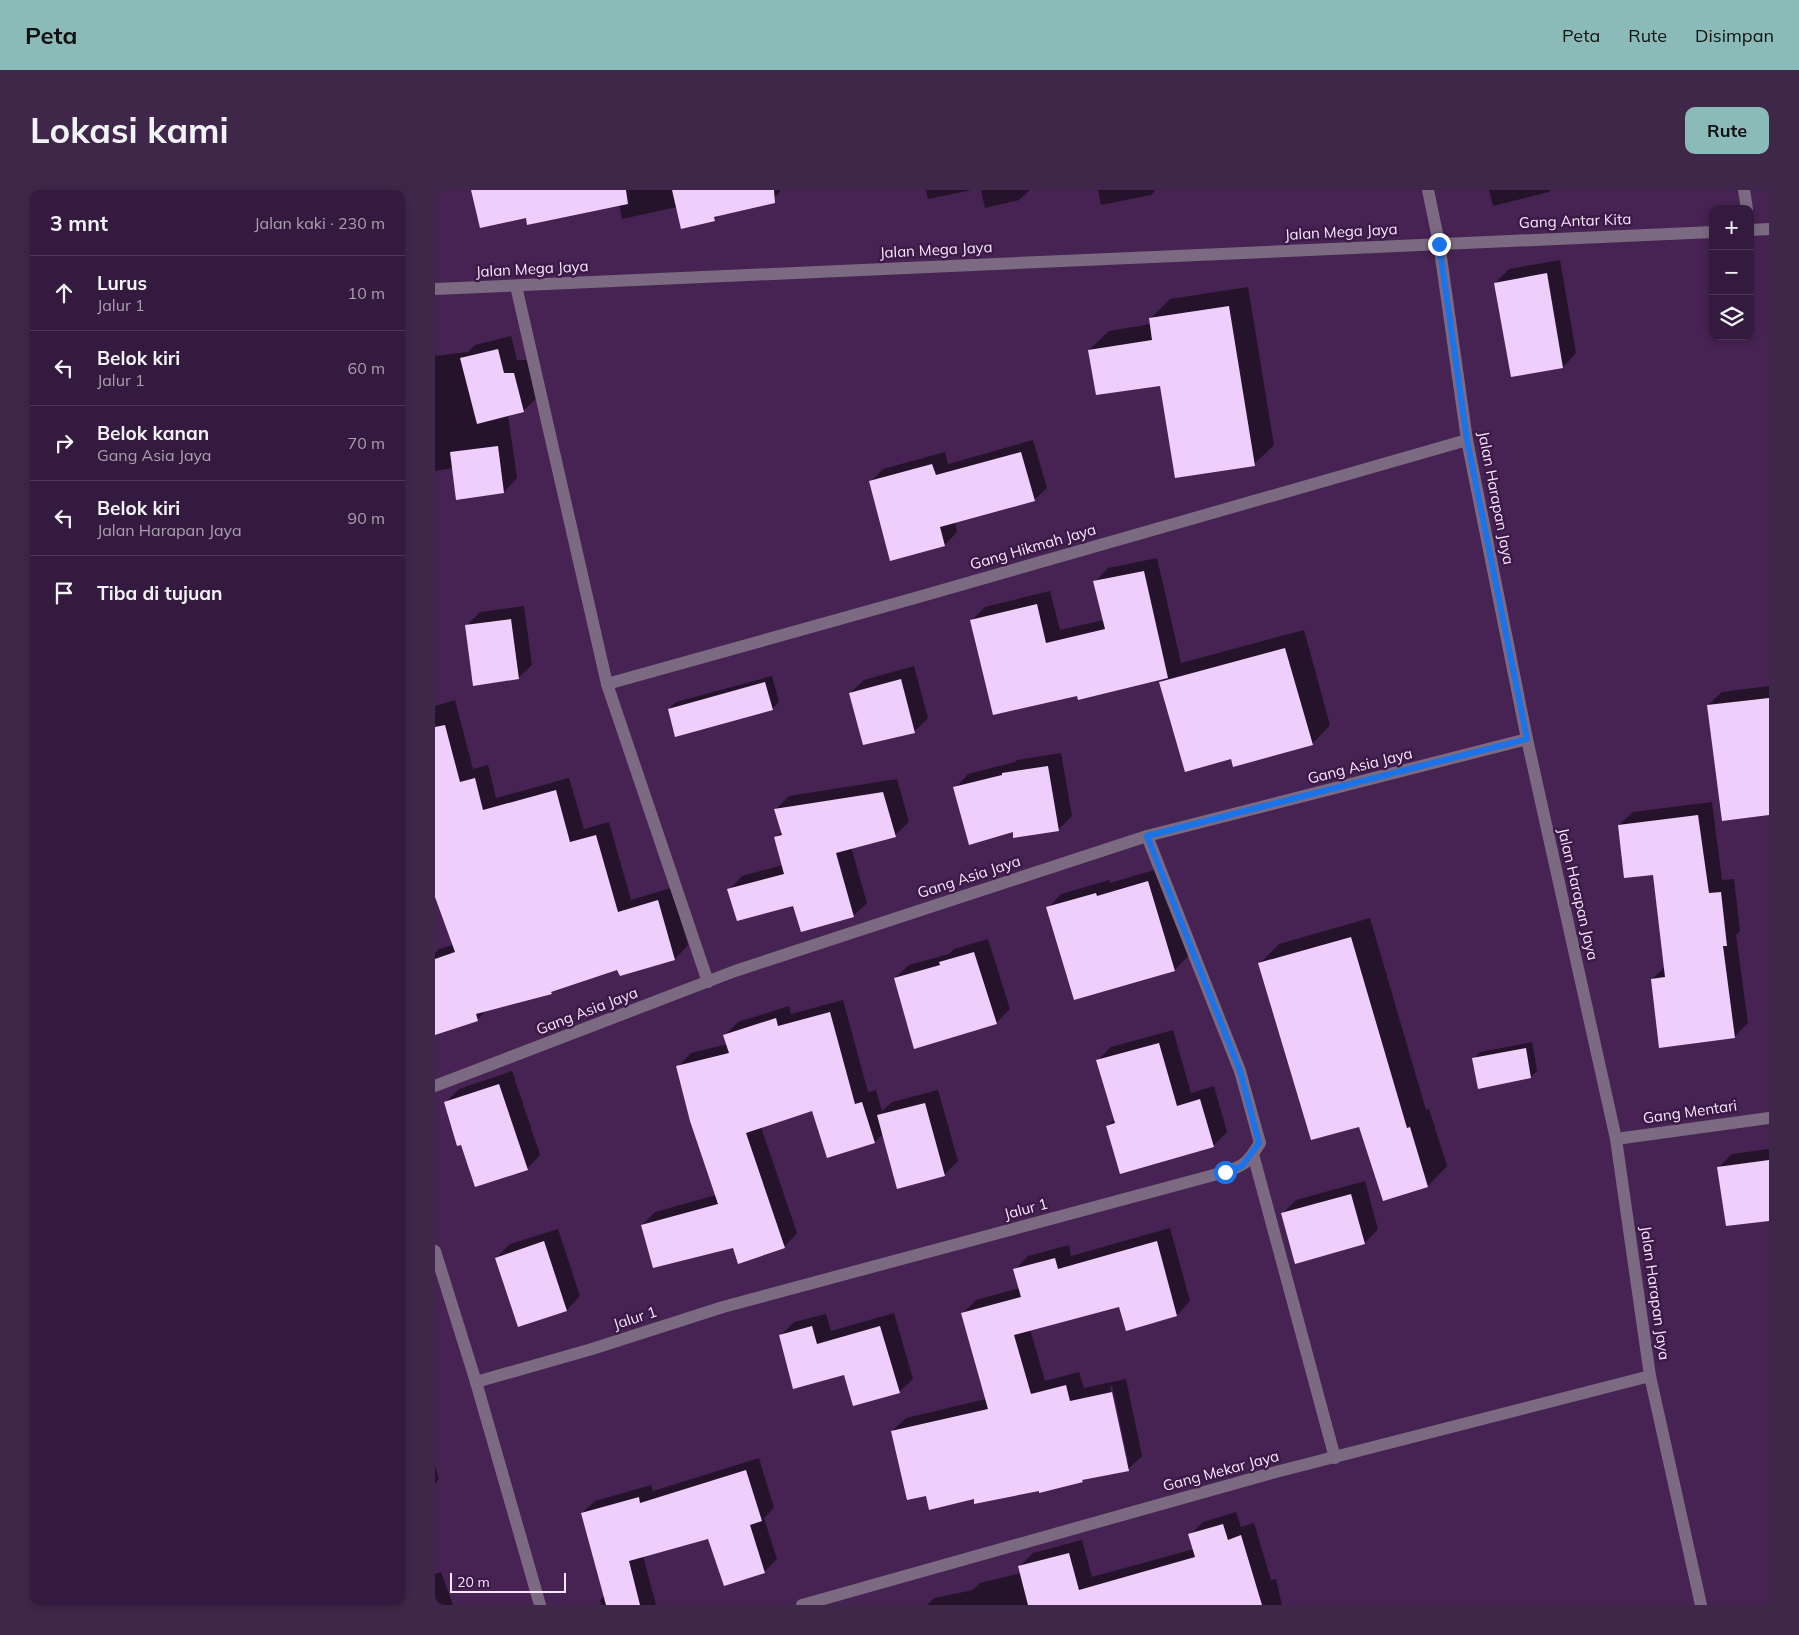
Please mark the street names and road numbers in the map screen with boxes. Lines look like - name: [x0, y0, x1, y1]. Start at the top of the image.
- street label: Gang Antar Kita: [1518, 209, 1632, 232]
- street label: Jalan Mega Jaya: [1284, 219, 1398, 244]
- street label: Jalan Mega Jaya: [879, 237, 993, 262]
- street label: Jalan Mega Jaya: [475, 256, 589, 281]
- street label: Jalan Harapan Jaya: [1474, 430, 1519, 566]
- street label: Gang Hikmah Jaya: [968, 519, 1098, 574]
- street label: Gang Asia Jaya: [1306, 743, 1414, 788]
- street label: Jalan Harapan Jaya: [1554, 826, 1603, 962]
- street label: Gang Asia Jaya: [915, 851, 1023, 902]
- street label: Gang Asia Jaya: [533, 982, 640, 1039]
- street label: Gang Mentari: [1642, 1095, 1738, 1128]
- street label: Jalur 1: [1002, 1194, 1050, 1223]
- street label: Jalan Harapan Jaya: [1637, 1225, 1674, 1361]
- street label: Jalur 1: [611, 1302, 659, 1333]
- street label: Gang Mekar Jaya: [1161, 1446, 1281, 1495]

